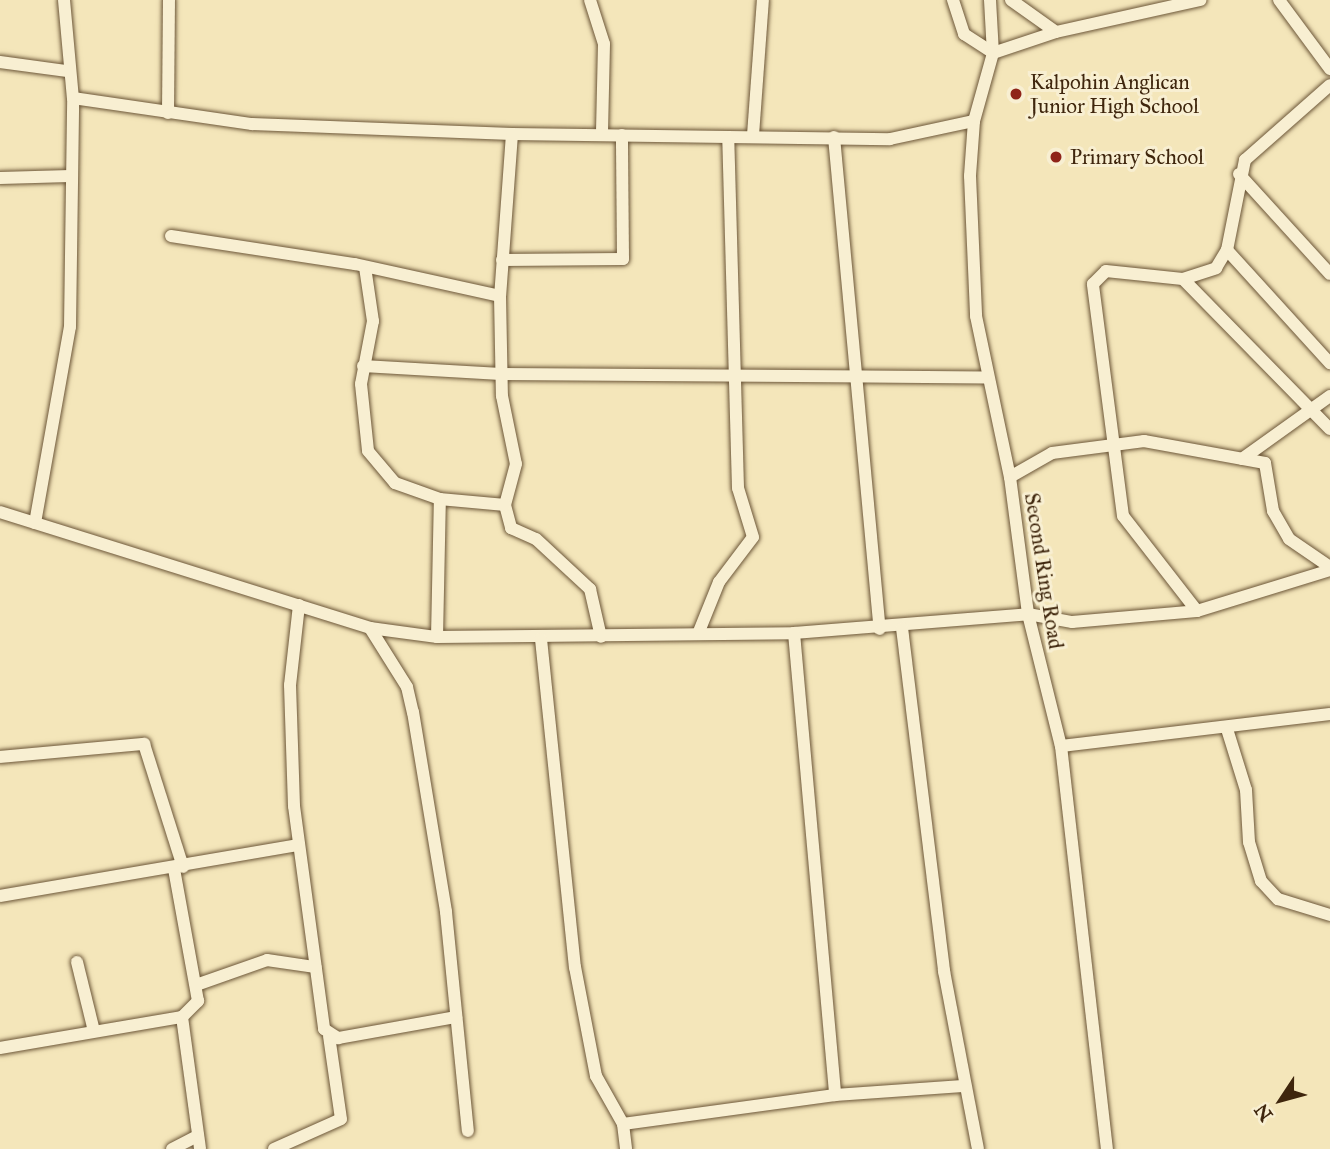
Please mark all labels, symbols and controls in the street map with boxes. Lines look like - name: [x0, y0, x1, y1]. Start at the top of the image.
- place label: Kalpohin Anglican Junior High School: [1030, 69, 1199, 119]
- marker: Kalpohin Anglican Junior High School: [1008, 86, 1024, 102]
- place label: Primary School: [1070, 144, 1204, 170]
- marker: Primary School: [1048, 149, 1064, 165]
- street label: Second Ring Road: [1019, 491, 1069, 651]
- north arrow: [1246, 1065, 1316, 1135]
- text: N: [1250, 1099, 1278, 1126]

